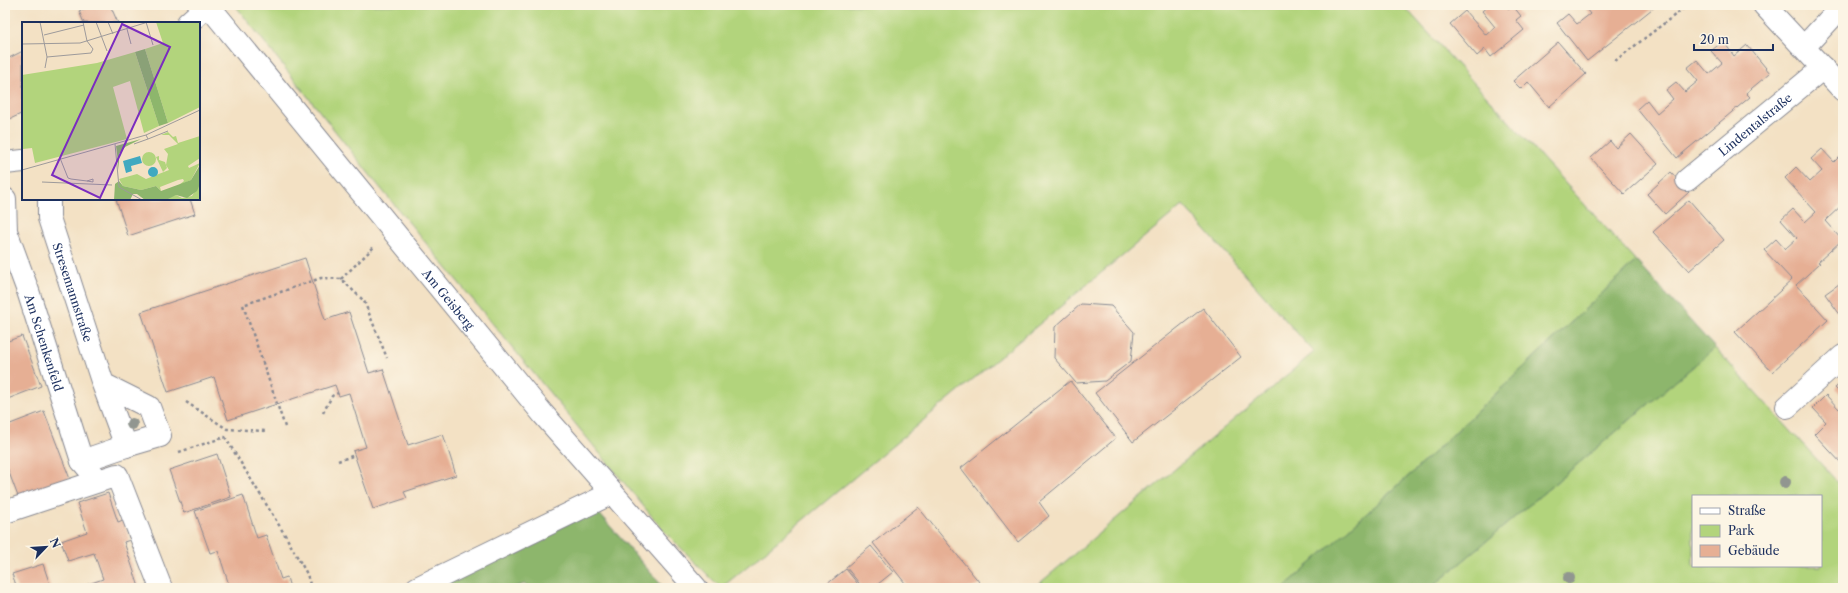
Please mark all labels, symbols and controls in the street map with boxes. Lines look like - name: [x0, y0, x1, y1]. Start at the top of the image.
- inset map: [22, 22, 200, 200]
- scale bar: [1694, 26, 1773, 52]
- text: 20 m: [1700, 32, 1729, 47]
- street label: Lindentalstraße: [1715, 89, 1795, 159]
- street label: Stresemannstraße: [50, 241, 96, 344]
- street label: Am Geisberg: [419, 265, 478, 333]
- street label: Am Schenkenfeld: [22, 291, 67, 394]
- legend: [1692, 495, 1822, 567]
- text: Straße: [1728, 503, 1766, 518]
- text: Park: [1728, 523, 1755, 538]
- north arrow: [26, 527, 66, 567]
- text: N: [47, 535, 64, 550]
- text: Gebäude: [1728, 543, 1780, 558]

